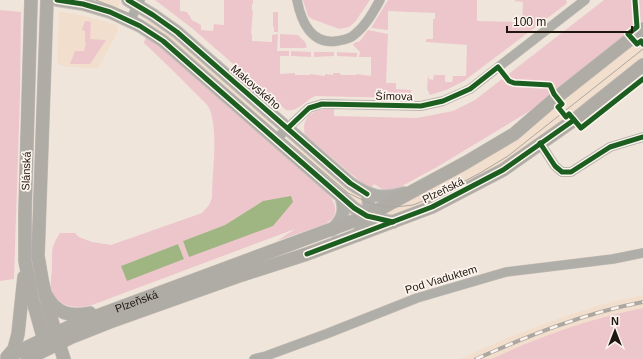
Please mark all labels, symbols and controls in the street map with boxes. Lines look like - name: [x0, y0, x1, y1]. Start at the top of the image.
- scale bar: [507, 8, 632, 34]
- text: 100 m: [513, 15, 546, 29]
- street label: Makovského: [229, 62, 283, 112]
- street label: Šímova: [375, 90, 414, 102]
- street label: Slánská: [19, 150, 33, 191]
- street label: Plzeňská: [420, 174, 466, 205]
- street label: Pod Viaduktem: [404, 262, 478, 296]
- street label: Plzeňská: [113, 288, 160, 315]
- north arrow: [595, 311, 635, 351]
- text: N: [611, 315, 619, 327]

